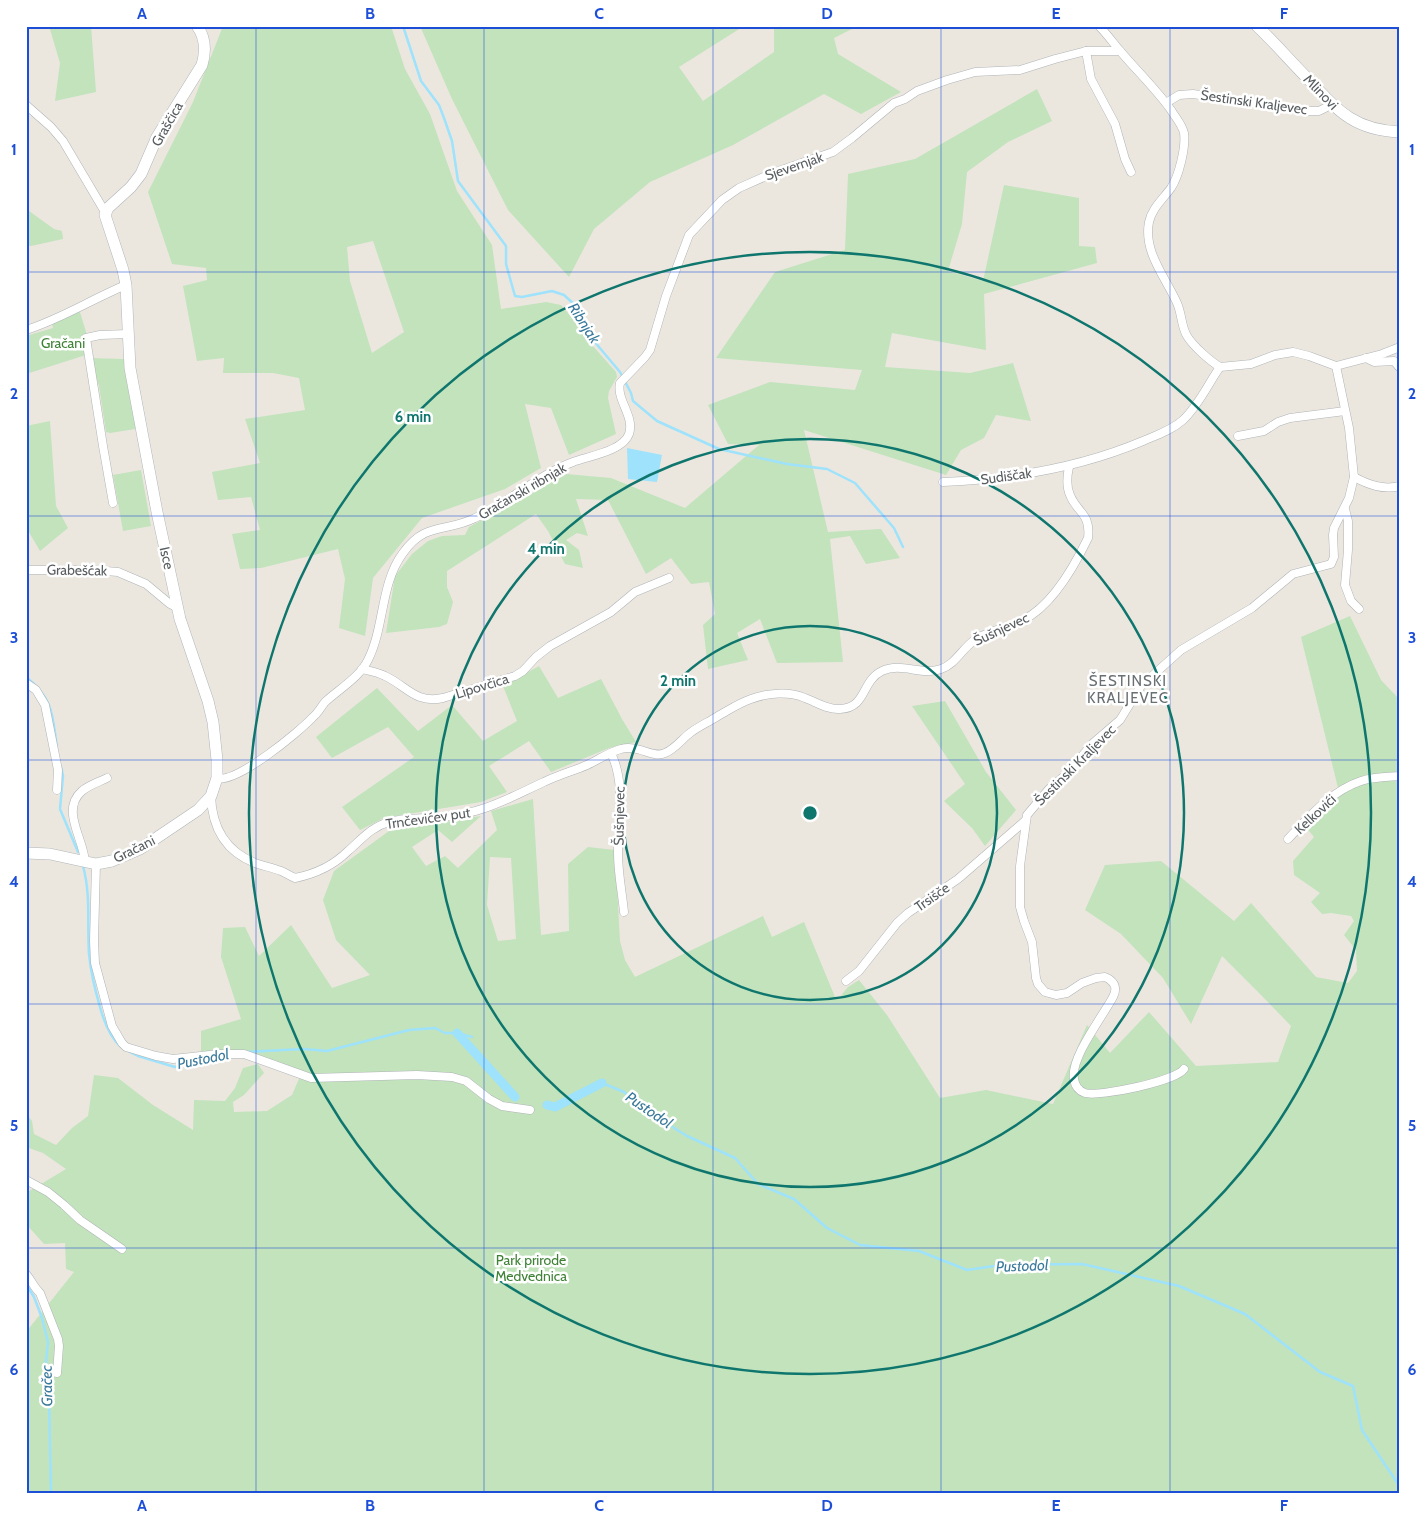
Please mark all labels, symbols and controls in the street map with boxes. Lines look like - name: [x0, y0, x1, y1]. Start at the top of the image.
- text: A: [137, 4, 147, 23]
- text: B: [365, 4, 375, 23]
- text: C: [594, 4, 604, 23]
- text: D: [821, 4, 833, 23]
- text: E: [1051, 4, 1061, 23]
- text: F: [1280, 4, 1289, 23]
- street label: Mlinovi: [1300, 70, 1342, 114]
- street label: Šestinski Kraljevec: [1200, 86, 1308, 118]
- street label: Graščica: [147, 98, 187, 150]
- text: 1: [11, 140, 17, 159]
- text: 1: [1409, 140, 1415, 159]
- street label: Sjevernjak: [763, 147, 826, 184]
- water label: Ribnjak: [564, 299, 604, 347]
- park label: Gračani: [41, 334, 85, 352]
- text: 2: [10, 384, 18, 403]
- text: 2: [1408, 384, 1416, 403]
- text: 6 min: [395, 408, 431, 426]
- street label: Gračanski ribnjak: [475, 458, 570, 523]
- street label: Sudiščak: [979, 463, 1033, 488]
- text: 4 min: [527, 540, 565, 558]
- street label: Isce: [156, 545, 178, 571]
- street label: Grabešćak: [47, 560, 108, 580]
- street label: Šušnjevec: [970, 608, 1032, 650]
- text: 3: [10, 628, 18, 647]
- text: 3: [1408, 628, 1416, 647]
- street label: Lipovčica: [453, 669, 511, 703]
- district label: ŠESTINSKI KRALJEVEC: [1087, 671, 1169, 707]
- text: 2 min: [660, 672, 696, 690]
- street label: Šestinski Kraljevec: [1031, 721, 1119, 809]
- street label: Šušnjevec: [609, 786, 629, 846]
- street label: Kelkovići: [1290, 790, 1340, 838]
- street label: Trnčevićev put: [385, 803, 472, 833]
- centre of rings: [801, 804, 819, 822]
- street label: Gračani: [110, 831, 158, 867]
- text: 4: [9, 872, 19, 891]
- text: 4: [1407, 872, 1417, 891]
- street label: Trsišče: [911, 879, 953, 915]
- water label: Pustodol: [175, 1045, 231, 1073]
- water label: Pustodol: [622, 1088, 676, 1132]
- text: 5: [10, 1116, 18, 1135]
- text: 5: [1408, 1116, 1416, 1135]
- park label: Park prirode Medvednica: [495, 1251, 567, 1285]
- water label: Pustodol: [995, 1256, 1049, 1276]
- text: 6: [10, 1360, 19, 1379]
- text: 6: [1408, 1360, 1417, 1379]
- water label: Gračec: [38, 1364, 56, 1407]
- text: A: [137, 1496, 147, 1515]
- text: B: [365, 1496, 375, 1515]
- text: C: [594, 1496, 604, 1515]
- text: D: [821, 1496, 833, 1515]
- text: E: [1051, 1496, 1061, 1515]
- text: F: [1280, 1496, 1289, 1515]

